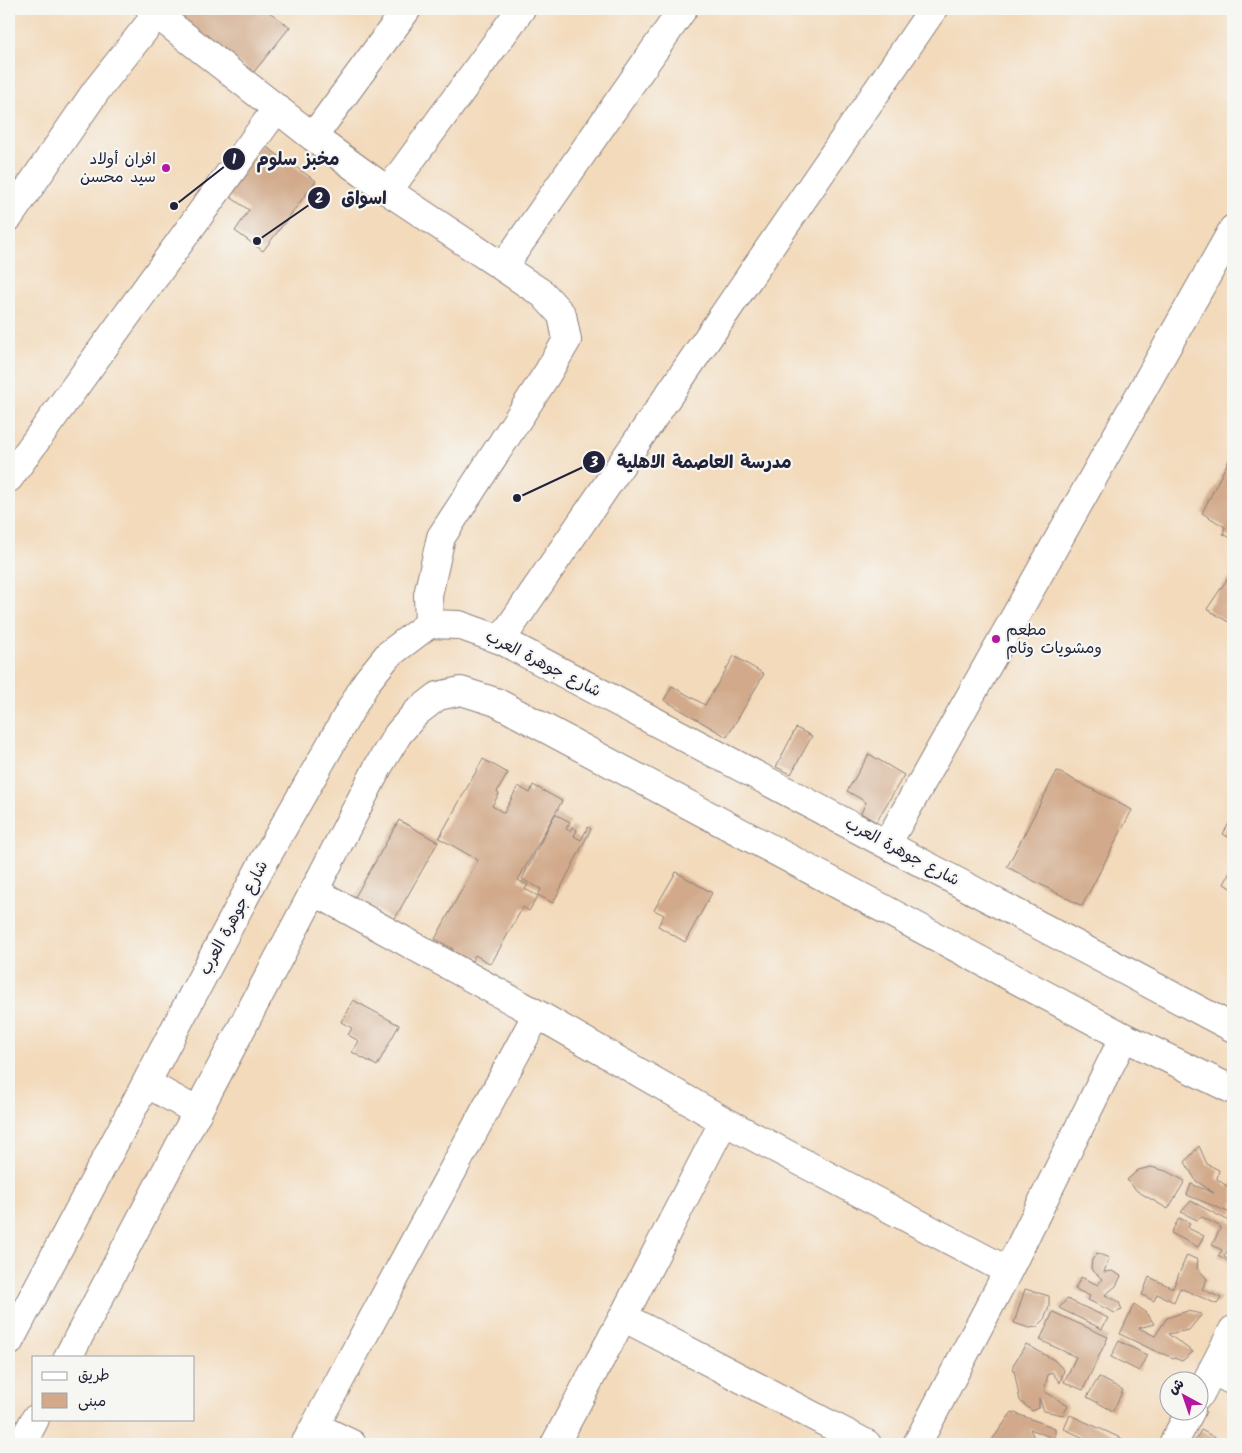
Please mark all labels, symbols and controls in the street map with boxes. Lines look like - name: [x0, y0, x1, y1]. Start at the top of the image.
- callout: مخبز سلوم: [221, 142, 349, 175]
- text: مخبز سلوم: [257, 146, 340, 175]
- place label: افران أولاد سيد محسن: [80, 147, 156, 190]
- text: 1: [232, 148, 237, 172]
- marker: افران أولاد سيد محسن: [160, 162, 172, 174]
- callout: اسواق: [306, 181, 397, 214]
- text: اسواق: [341, 185, 387, 214]
- text: 2: [315, 187, 324, 211]
- callout: مدرسة العاصمة الاهلية: [581, 445, 801, 478]
- text: مدرسة العاصمة الاهلية: [616, 449, 792, 478]
- text: 3: [589, 451, 598, 475]
- place label: مطعم ومشويات وئام: [1006, 618, 1102, 661]
- street label: شارع جوهرة العرب: [481, 624, 605, 704]
- marker: مطعم ومشويات وئام: [990, 633, 1002, 645]
- street label: شارع جوهرة العرب: [840, 811, 964, 893]
- street label: شارع جوهرة العرب: [193, 856, 275, 980]
- legend: [32, 1356, 195, 1420]
- text: طريق: [78, 1364, 110, 1388]
- north arrow: [1160, 1370, 1210, 1420]
- text: ش: [1163, 1373, 1189, 1400]
- text: مبنى: [78, 1390, 106, 1414]

